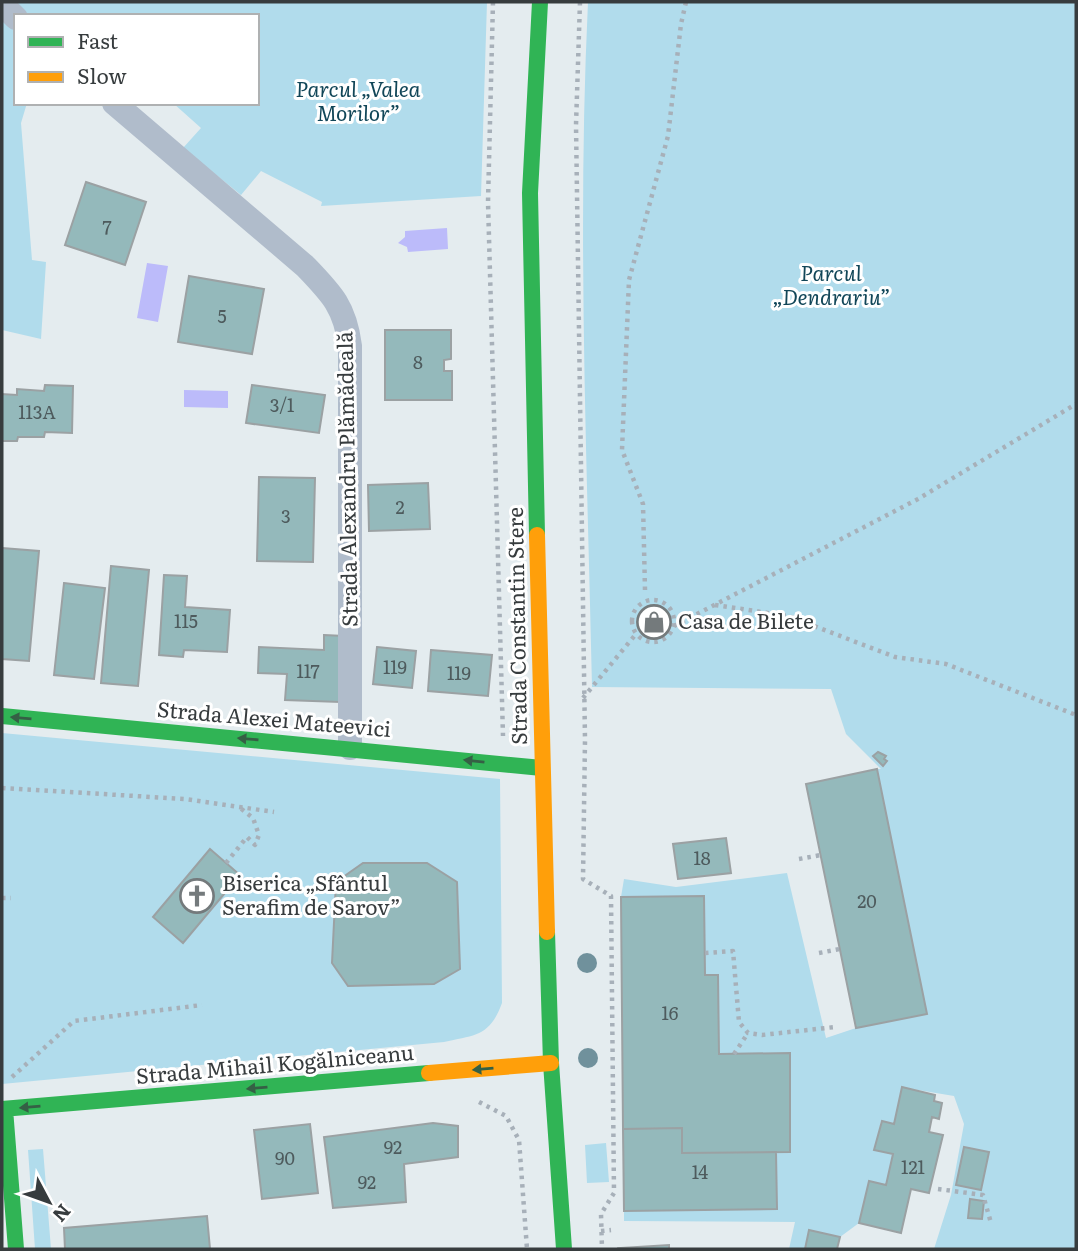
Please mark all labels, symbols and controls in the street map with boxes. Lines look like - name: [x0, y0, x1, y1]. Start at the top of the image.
- legend: [14, 14, 259, 105]
- text: Fast: [77, 24, 118, 55]
- text: Slow: [77, 59, 127, 90]
- park label: Parcul „Valea Morilor”: [295, 72, 421, 127]
- house number: 7: [102, 213, 112, 240]
- park label: Parcul „Dendrariu”: [772, 256, 890, 311]
- house number: 5: [217, 302, 227, 329]
- street label: Strada Alexandru Plămădeală: [327, 330, 364, 627]
- house number: 8: [413, 348, 423, 375]
- house number: 3/1: [270, 391, 294, 418]
- house number: 113A: [18, 398, 56, 425]
- house number: 2: [395, 493, 405, 520]
- house number: 3: [281, 502, 291, 529]
- street label: Strada Constantin Stere: [498, 507, 533, 745]
- shop icon: Casa de Bilete: [635, 603, 673, 641]
- place label: Casa de Bilete: [678, 604, 814, 635]
- house number: 115: [174, 607, 198, 634]
- house number: 119: [383, 653, 407, 680]
- house number: 117: [296, 657, 320, 684]
- house number: 119: [447, 659, 471, 686]
- street label: Strada Alexei Mateevici: [156, 692, 393, 743]
- one-way arrow: [10, 712, 32, 723]
- one-way arrow: [237, 733, 259, 744]
- one-way arrow: [463, 756, 485, 767]
- house number: 18: [693, 844, 711, 871]
- place label: Biserica „Sfântul Serafim de Sarov”: [222, 866, 401, 921]
- church icon: Biserica „Sfântul Serafim de Sarov”: [178, 877, 216, 915]
- house number: 20: [857, 887, 877, 914]
- house number: 16: [662, 999, 679, 1026]
- street label: Strada Mihail Kogălniceanu: [135, 1035, 415, 1090]
- one-way arrow: [472, 1064, 494, 1075]
- one-way arrow: [245, 1083, 267, 1094]
- one-way arrow: [19, 1102, 41, 1113]
- house number: 92: [384, 1133, 402, 1160]
- house number: 90: [275, 1144, 295, 1171]
- house number: 121: [901, 1153, 925, 1180]
- house number: 14: [692, 1158, 708, 1185]
- north arrow: [14, 1167, 84, 1237]
- house number: 92: [358, 1168, 376, 1195]
- text: N: [47, 1199, 78, 1229]

